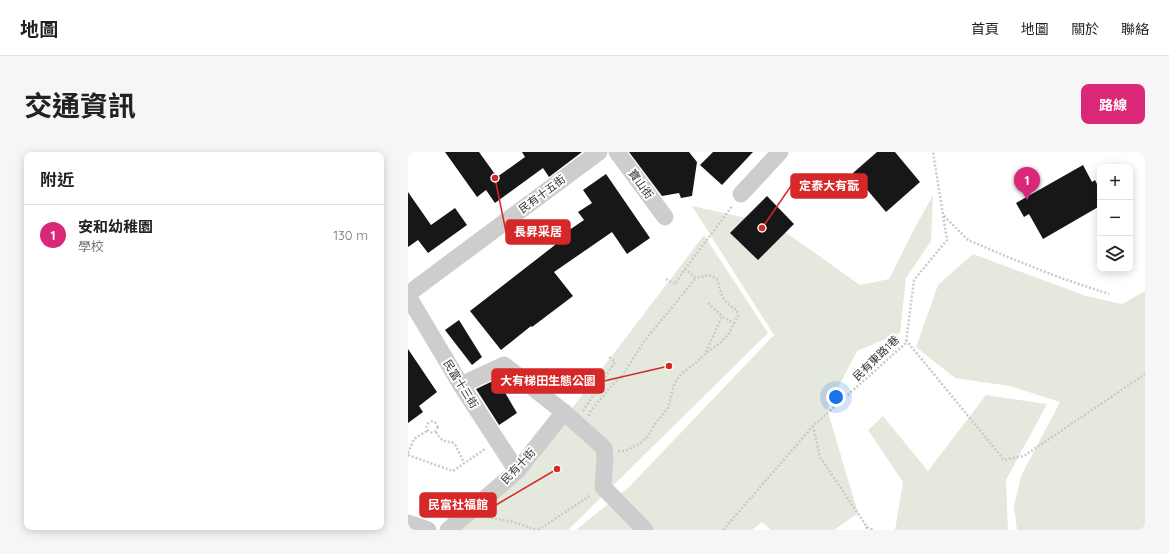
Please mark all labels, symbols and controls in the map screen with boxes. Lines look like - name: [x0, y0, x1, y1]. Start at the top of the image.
- text: 地圖: [20, 17, 58, 41]
- text: 首頁: [971, 20, 999, 38]
- text: 地圖: [1021, 20, 1049, 38]
- text: 關於: [1071, 20, 1099, 38]
- text: 聯絡: [1121, 20, 1149, 38]
- button: 路線: [1081, 84, 1145, 124]
- text: 交通資訊: [24, 88, 136, 123]
- map controls: [1097, 164, 1133, 272]
- button: +: [1097, 164, 1133, 200]
- street label: 寶山街: [626, 167, 656, 201]
- pin: 1: [1014, 167, 1040, 200]
- text: 附近: [40, 169, 74, 190]
- street label: 民有十五街: [516, 172, 568, 216]
- callout: 定泰大有翫: [791, 174, 867, 198]
- text: 定泰大有翫: [799, 178, 859, 193]
- button: −: [1097, 200, 1133, 236]
- text: 安和幼稚園: [78, 217, 153, 236]
- callout: 長昇采居: [506, 220, 570, 244]
- text: 長昇采居: [514, 224, 562, 239]
- text: 1: [50, 227, 56, 243]
- text: 130 m: [333, 227, 368, 243]
- button: layers: [1097, 236, 1133, 272]
- text: 學校: [78, 238, 104, 254]
- street label: 民有東路1巷: [850, 332, 902, 384]
- street label: 民富十三街: [440, 357, 482, 411]
- callout: 大有梯田生態公園: [492, 369, 604, 393]
- text: 大有梯田生態公園: [500, 373, 596, 388]
- your location: [826, 387, 846, 407]
- street label: 民有十街: [498, 445, 538, 487]
- callout: 民富社福館: [420, 493, 496, 517]
- text: 民富社福館: [428, 497, 488, 512]

